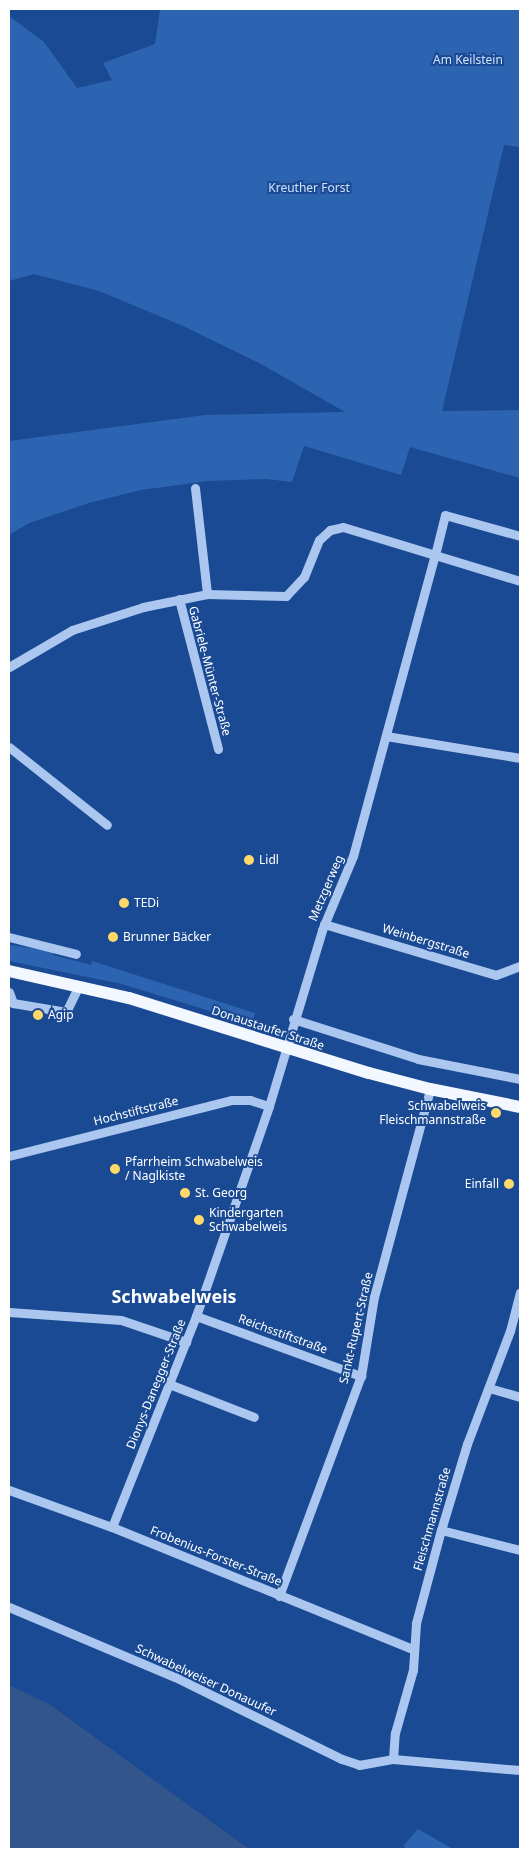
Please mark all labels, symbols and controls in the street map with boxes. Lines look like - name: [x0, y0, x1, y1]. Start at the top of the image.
- park label: Am Keilstein: [433, 53, 503, 67]
- park label: Kreuther Forst: [268, 181, 350, 195]
- street label: Gabriele-Münter-Straße: [186, 605, 234, 737]
- place label: Lidl: [259, 853, 279, 867]
- street label: Metzgerweg: [306, 853, 346, 923]
- marker: Lidl: [243, 854, 255, 866]
- place label: TEDi: [134, 896, 159, 910]
- marker: TEDi: [118, 897, 130, 909]
- street label: Weinbergstraße: [381, 921, 471, 961]
- place label: Brunner Bäcker: [123, 930, 211, 944]
- marker: Brunner Bäcker: [107, 931, 119, 943]
- street label: Donaustaufer Straße: [210, 1003, 326, 1053]
- place label: Agip: [48, 1008, 74, 1022]
- marker: Agip: [32, 1009, 44, 1021]
- street label: Hochstiftstraße: [92, 1094, 180, 1128]
- place label: Schwabelweis Fleischmannstraße: [379, 1099, 486, 1127]
- marker: Schwabelweis Fleischmannstraße: [490, 1107, 502, 1119]
- place label: Pfarrheim Schwabelweis / Naglkiste: [125, 1155, 263, 1183]
- marker: Pfarrheim Schwabelweis / Naglkiste: [109, 1163, 121, 1175]
- place label: Einfall: [465, 1177, 499, 1191]
- marker: Einfall: [503, 1178, 515, 1190]
- place label: St. Georg: [195, 1186, 247, 1200]
- marker: St. Georg: [179, 1187, 191, 1199]
- place label: Kindergarten Schwabelweis: [209, 1206, 287, 1234]
- marker: Kindergarten Schwabelweis: [193, 1214, 205, 1226]
- street label: Sankt-Rupert-Straße: [336, 1271, 376, 1385]
- district label: Schwabelweis: [111, 1285, 237, 1307]
- street label: Reichsstiftstraße: [236, 1311, 330, 1357]
- street label: Dionys-Danegger-Straße: [123, 1317, 189, 1451]
- street label: Fleischmannstraße: [410, 1466, 454, 1572]
- street label: Frobenius-Forster-Straße: [148, 1523, 284, 1589]
- street label: Schwabelweiser Donauufer: [133, 1641, 279, 1719]

